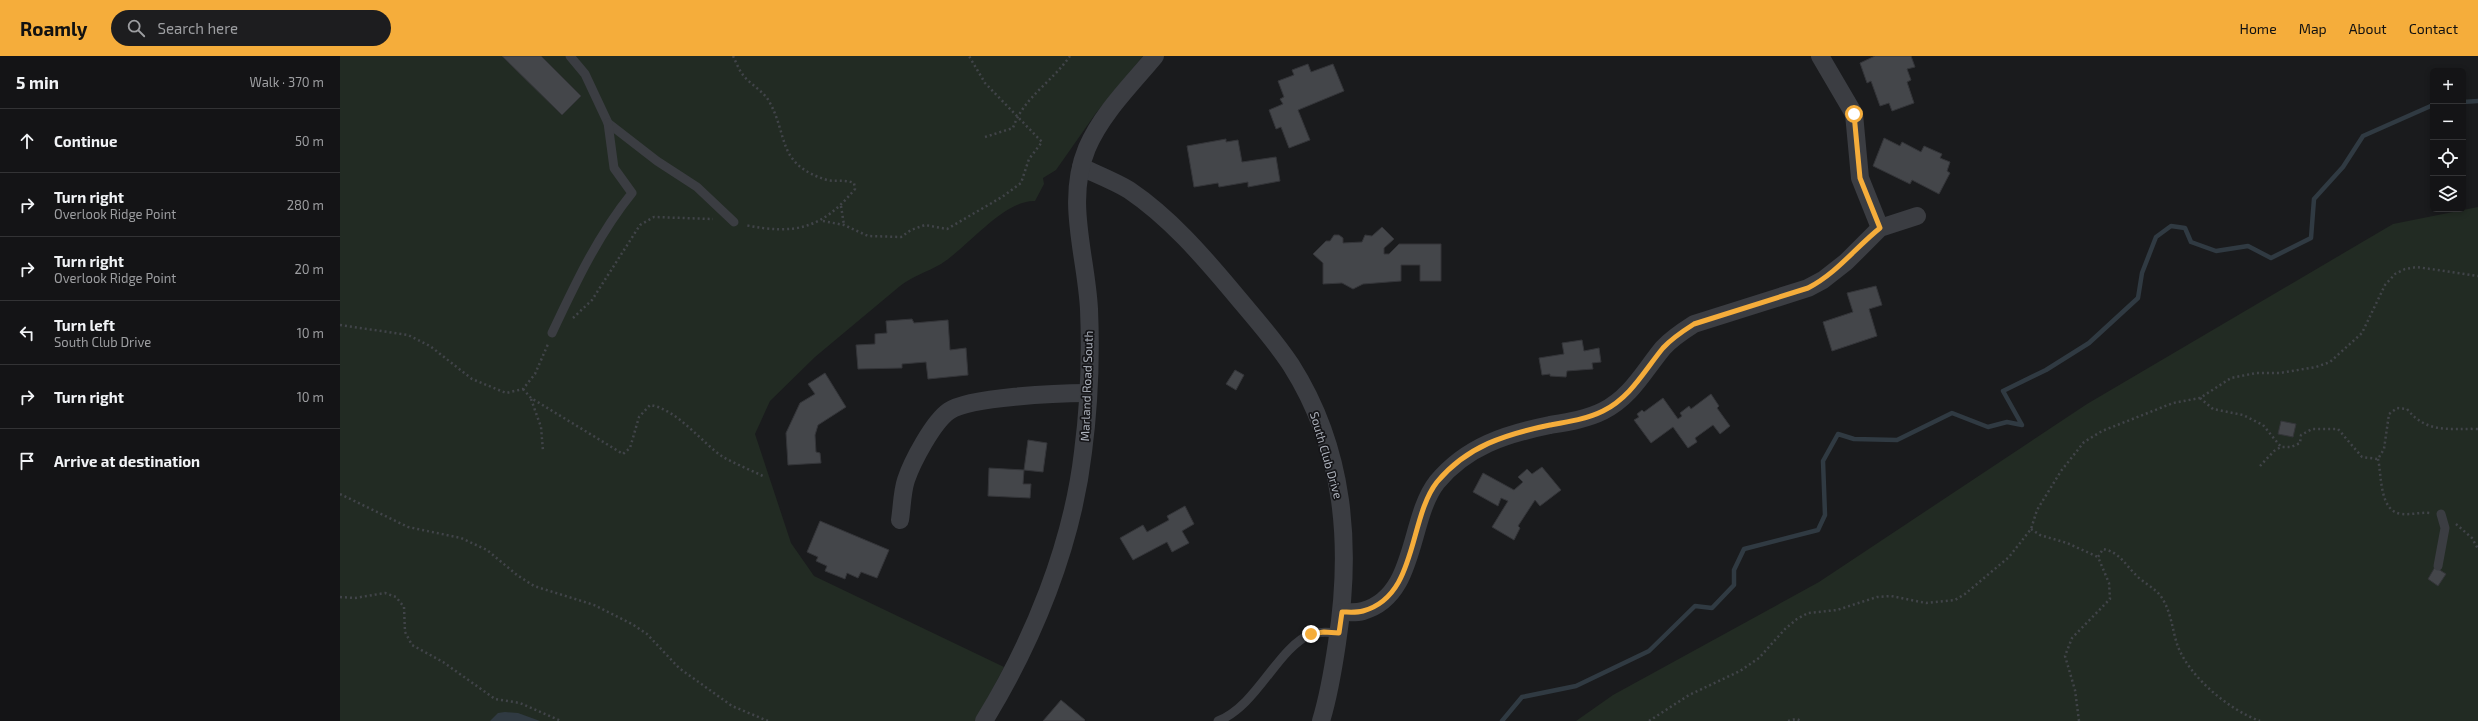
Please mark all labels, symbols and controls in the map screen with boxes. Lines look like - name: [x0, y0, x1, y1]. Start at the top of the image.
- search box: [111, 10, 391, 46]
- text: Roamly: [20, 17, 87, 40]
- icon: search: [125, 17, 147, 39]
- text: Search here: [157, 19, 238, 37]
- text: Home: [2240, 20, 2277, 37]
- text: Map: [2299, 20, 2327, 37]
- text: About: [2349, 20, 2387, 37]
- text: Contact: [2409, 20, 2458, 37]
- map controls: [2430, 68, 2466, 212]
- button: +: [2430, 68, 2466, 104]
- text: 5 min: [16, 72, 59, 92]
- text: Walk · 370 m: [249, 74, 324, 90]
- button: −: [2430, 104, 2466, 140]
- route start: [1845, 105, 1863, 123]
- icon: ahead: [16, 130, 38, 152]
- text: Continue: [54, 132, 117, 150]
- text: 50 m: [295, 133, 324, 149]
- button: locate: [2430, 140, 2466, 176]
- button: layers: [2430, 176, 2466, 212]
- text: Turn right: [54, 188, 124, 206]
- icon: right: [16, 194, 38, 216]
- text: 280 m: [287, 197, 324, 213]
- text: Overlook Ridge Point: [54, 206, 176, 222]
- text: Turn right: [54, 252, 124, 270]
- icon: right: [16, 258, 38, 280]
- text: 20 m: [295, 261, 324, 277]
- text: Overlook Ridge Point: [54, 270, 176, 286]
- text: Turn left: [54, 316, 115, 334]
- icon: left: [16, 322, 38, 344]
- text: 10 m: [297, 325, 324, 341]
- street label: Marland Road South: [1077, 330, 1095, 442]
- text: South Club Drive: [54, 334, 151, 350]
- icon: right: [16, 386, 38, 408]
- text: Turn right: [54, 388, 124, 406]
- text: 10 m: [297, 389, 324, 405]
- street label: South Club Drive: [1308, 410, 1346, 500]
- icon: arrive: [16, 450, 38, 472]
- text: Arrive at destination: [54, 452, 200, 470]
- route end: [1302, 625, 1320, 643]

